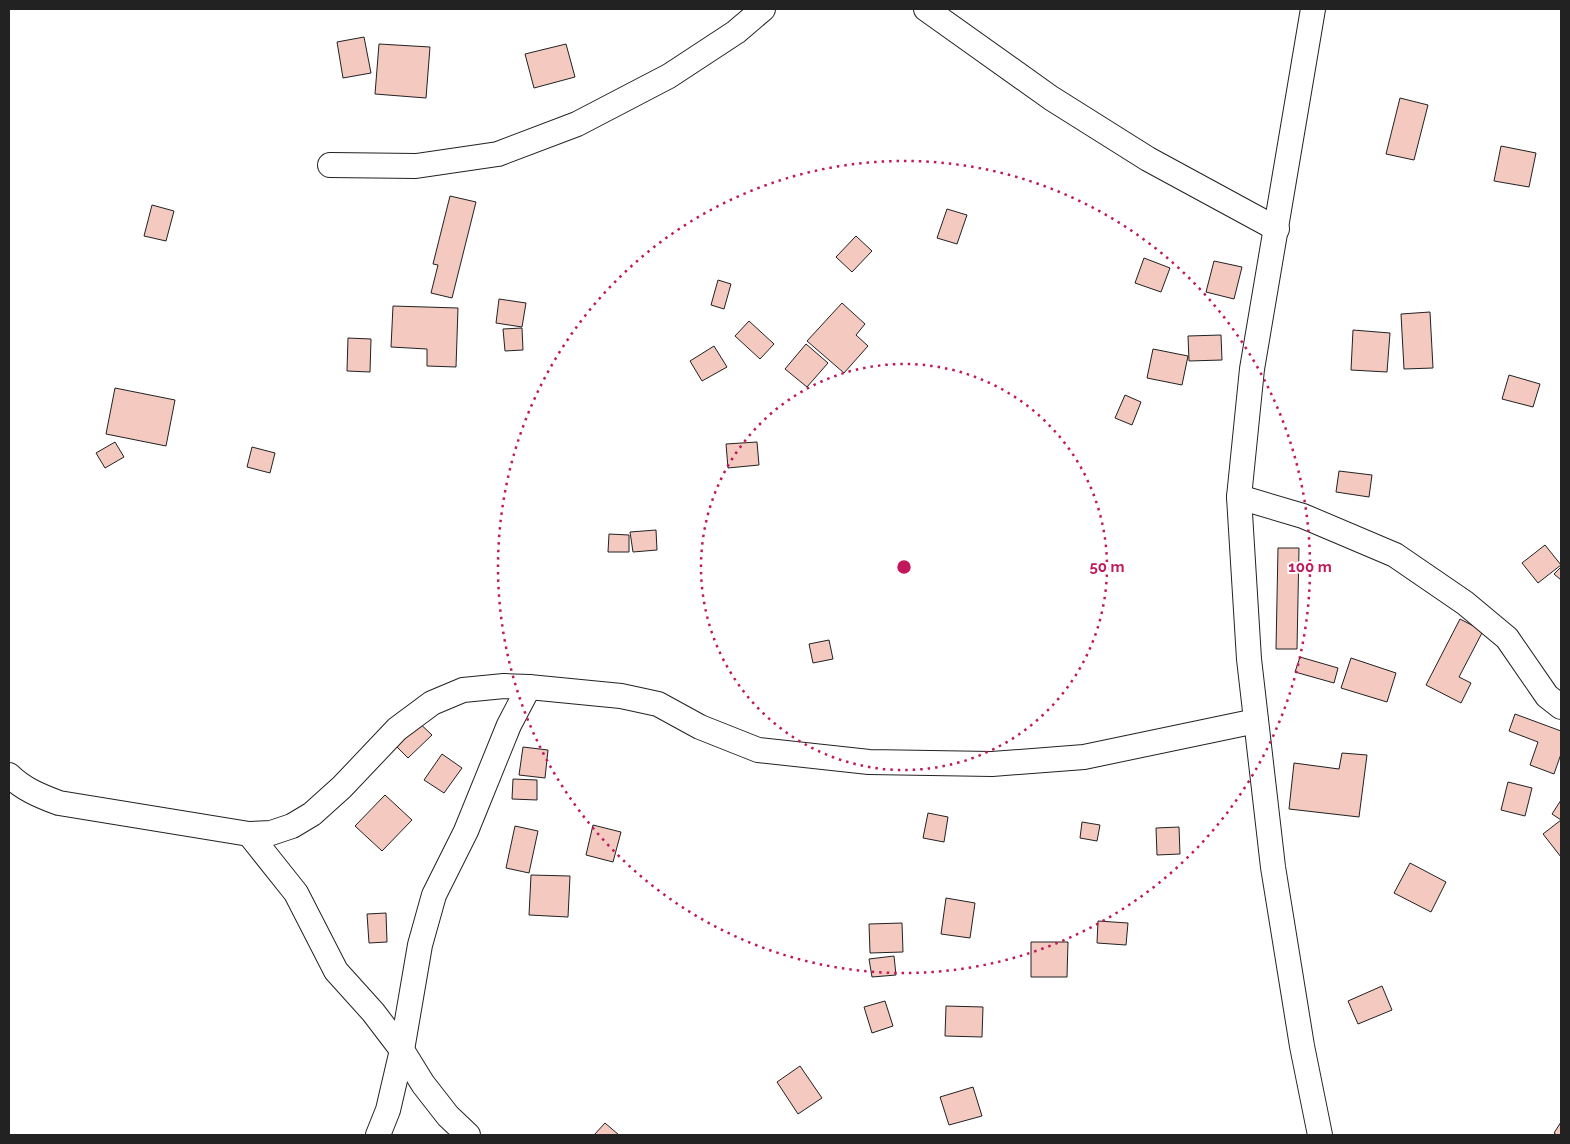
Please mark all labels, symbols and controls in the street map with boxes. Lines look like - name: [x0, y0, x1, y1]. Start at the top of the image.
- centre of rings: [895, 558, 913, 576]
- text: 50 m: [1089, 558, 1125, 576]
- text: 100 m: [1288, 558, 1332, 576]

